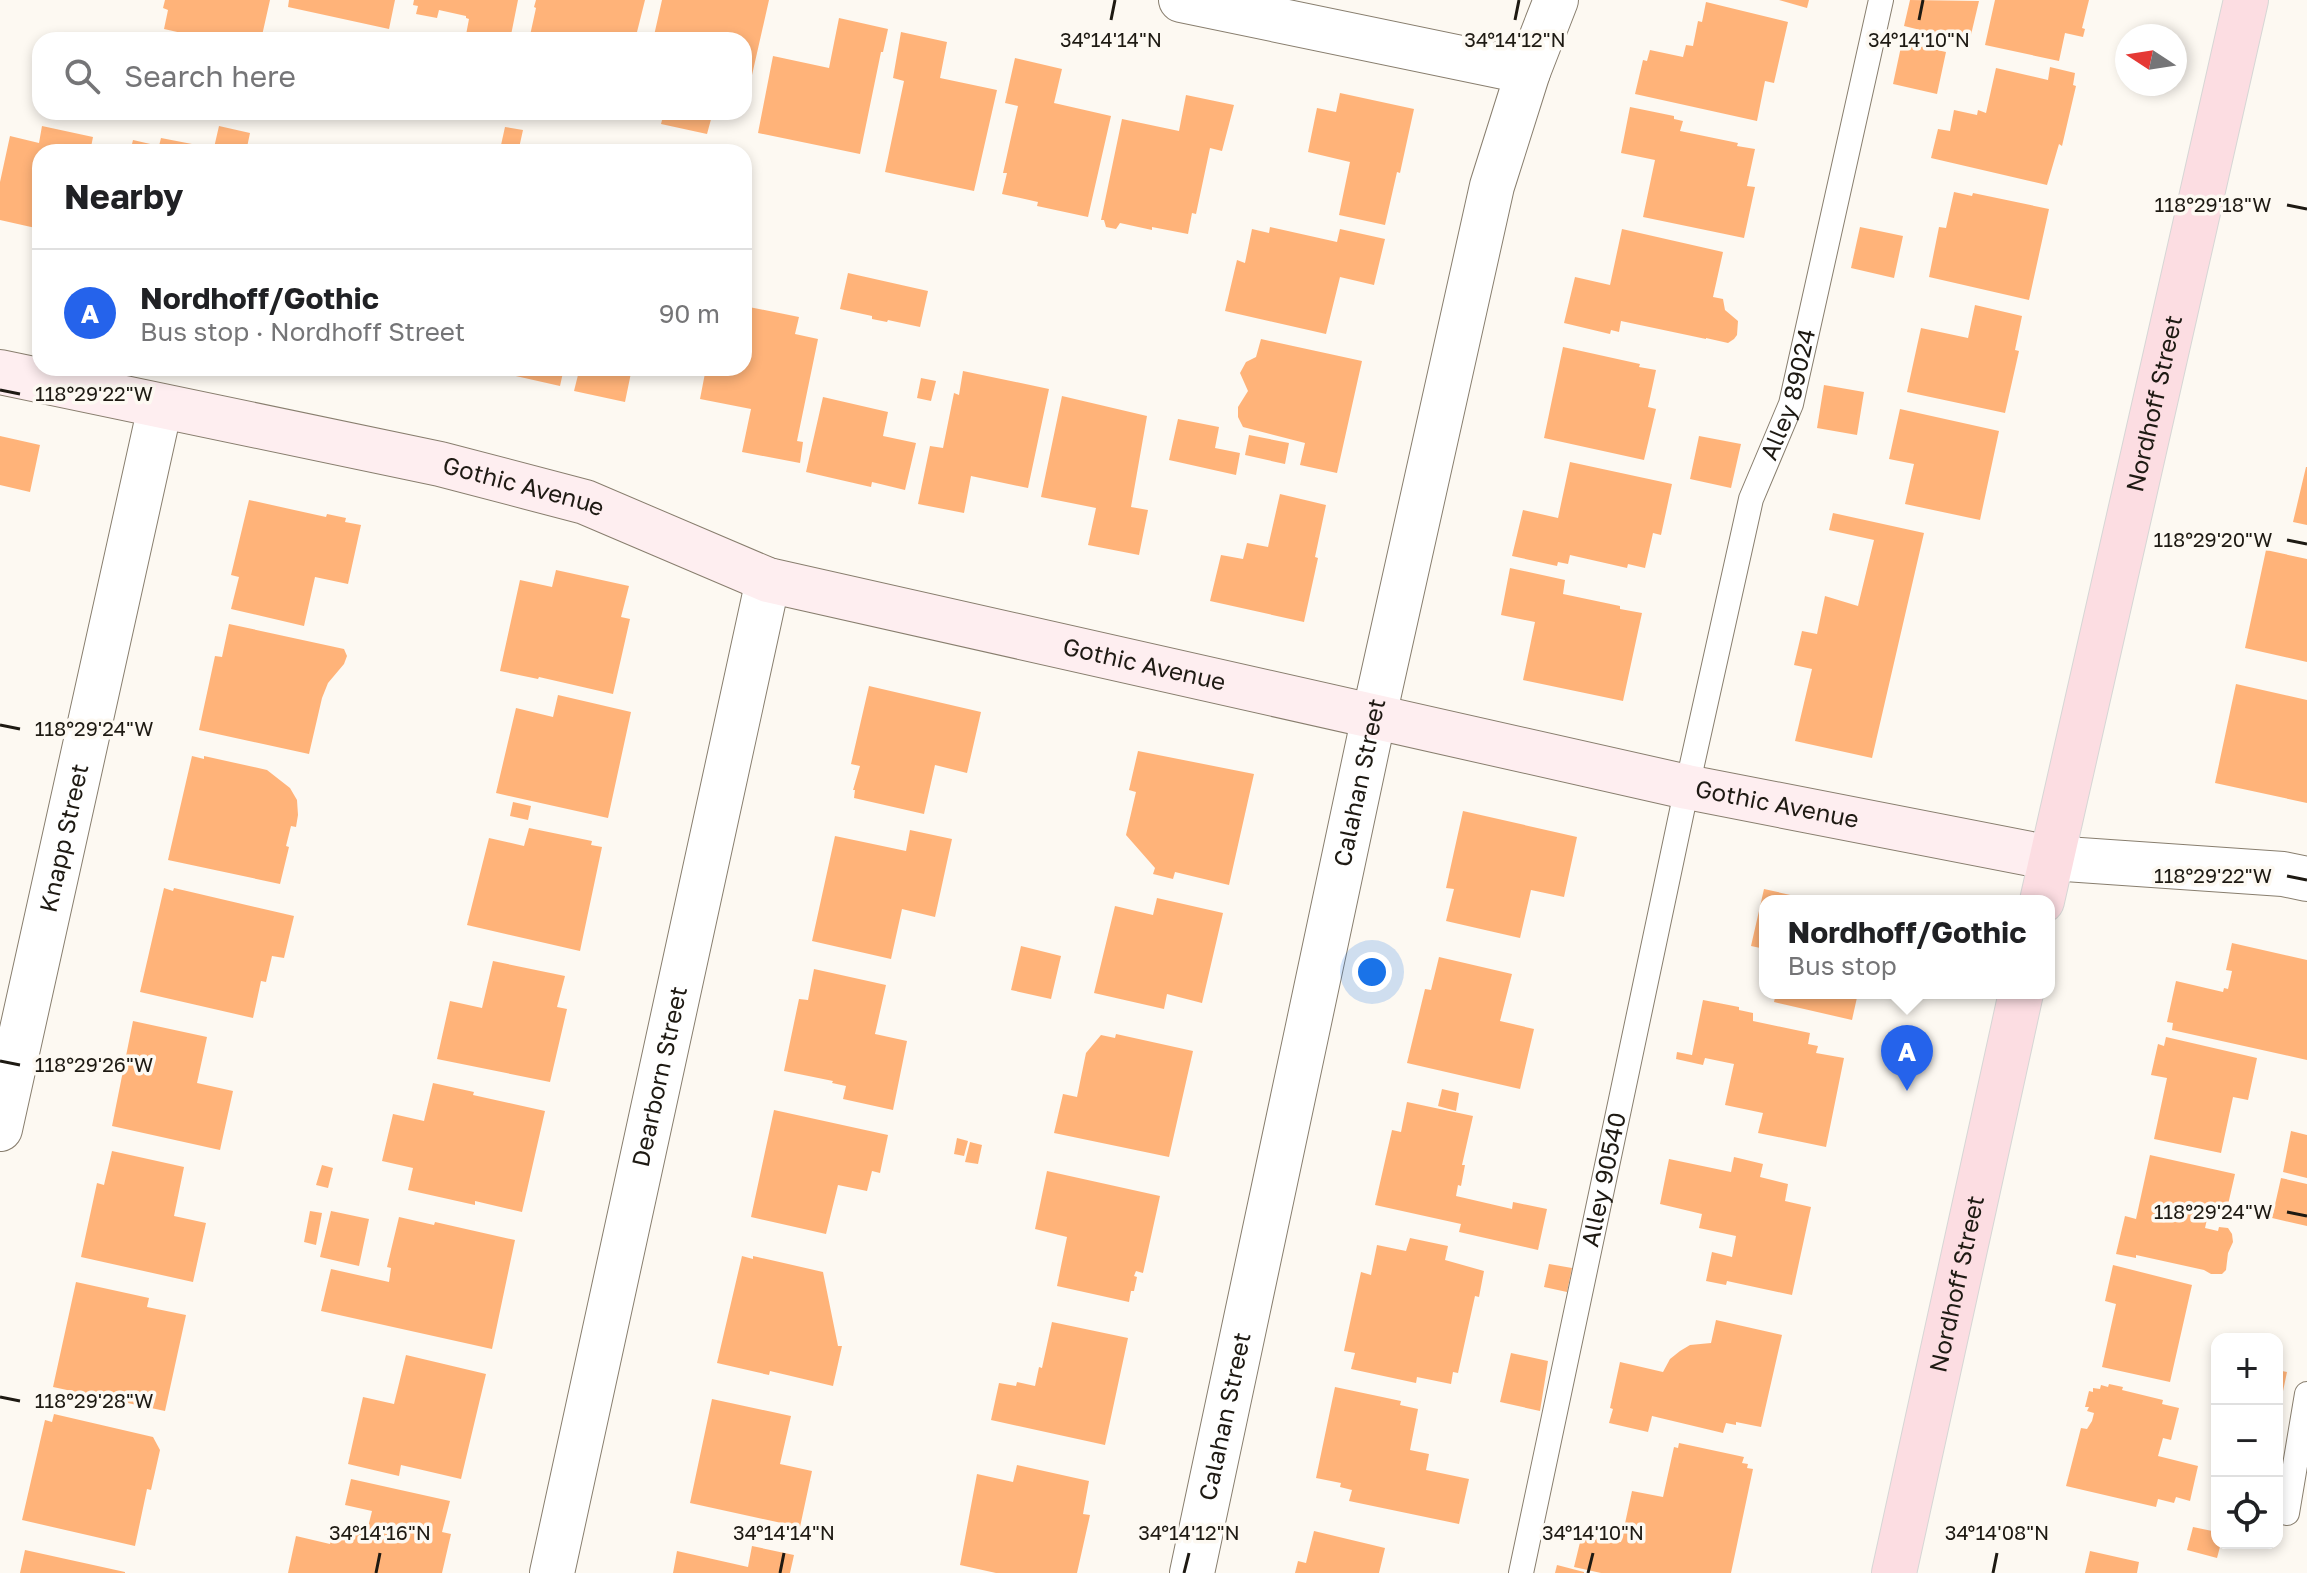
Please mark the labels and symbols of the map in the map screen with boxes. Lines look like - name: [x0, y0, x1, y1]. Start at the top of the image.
- north arrow: [2115, 24, 2187, 96]
- text: 34°14'14"N: [1060, 27, 1162, 51]
- text: 34°14'12"N: [1464, 27, 1566, 51]
- text: 34°14'10"N: [1868, 27, 1970, 51]
- text: 118°29'18"W: [2155, 192, 2271, 216]
- street label: Nordhoff Street: [2119, 312, 2187, 494]
- street label: Alley 89024: [1753, 326, 1820, 464]
- text: 118°29'22"W: [35, 381, 153, 405]
- street label: Gothic Avenue: [440, 449, 609, 522]
- text: 118°29'20"W: [2154, 527, 2272, 551]
- street label: Gothic Avenue: [1060, 631, 1229, 696]
- street label: Calahan Street: [1326, 695, 1391, 869]
- text: 118°29'24"W: [35, 716, 153, 740]
- street label: Knapp Street: [32, 761, 94, 915]
- street label: Gothic Avenue: [1693, 773, 1861, 833]
- text: 118°29'22"W: [2154, 863, 2272, 887]
- your location: [1352, 952, 1392, 992]
- street label: Dearborn Street: [625, 983, 692, 1169]
- pin: A: [1881, 1025, 1933, 1091]
- text: 118°29'26"W: [35, 1052, 153, 1076]
- street label: Alley 90540: [1574, 1110, 1631, 1249]
- street label: Nordhoff Street: [1922, 1192, 1989, 1375]
- text: 118°29'24"W: [2154, 1199, 2272, 1223]
- street label: Calahan Street: [1192, 1329, 1256, 1503]
- text: 118°29'28"W: [35, 1388, 153, 1412]
- text: 34°14'16"N: [329, 1520, 431, 1544]
- text: 34°14'14"N: [733, 1520, 835, 1544]
- text: 34°14'12"N: [1138, 1520, 1240, 1544]
- text: 34°14'10"N: [1542, 1520, 1644, 1544]
- text: 34°14'08"N: [1945, 1520, 2049, 1544]

